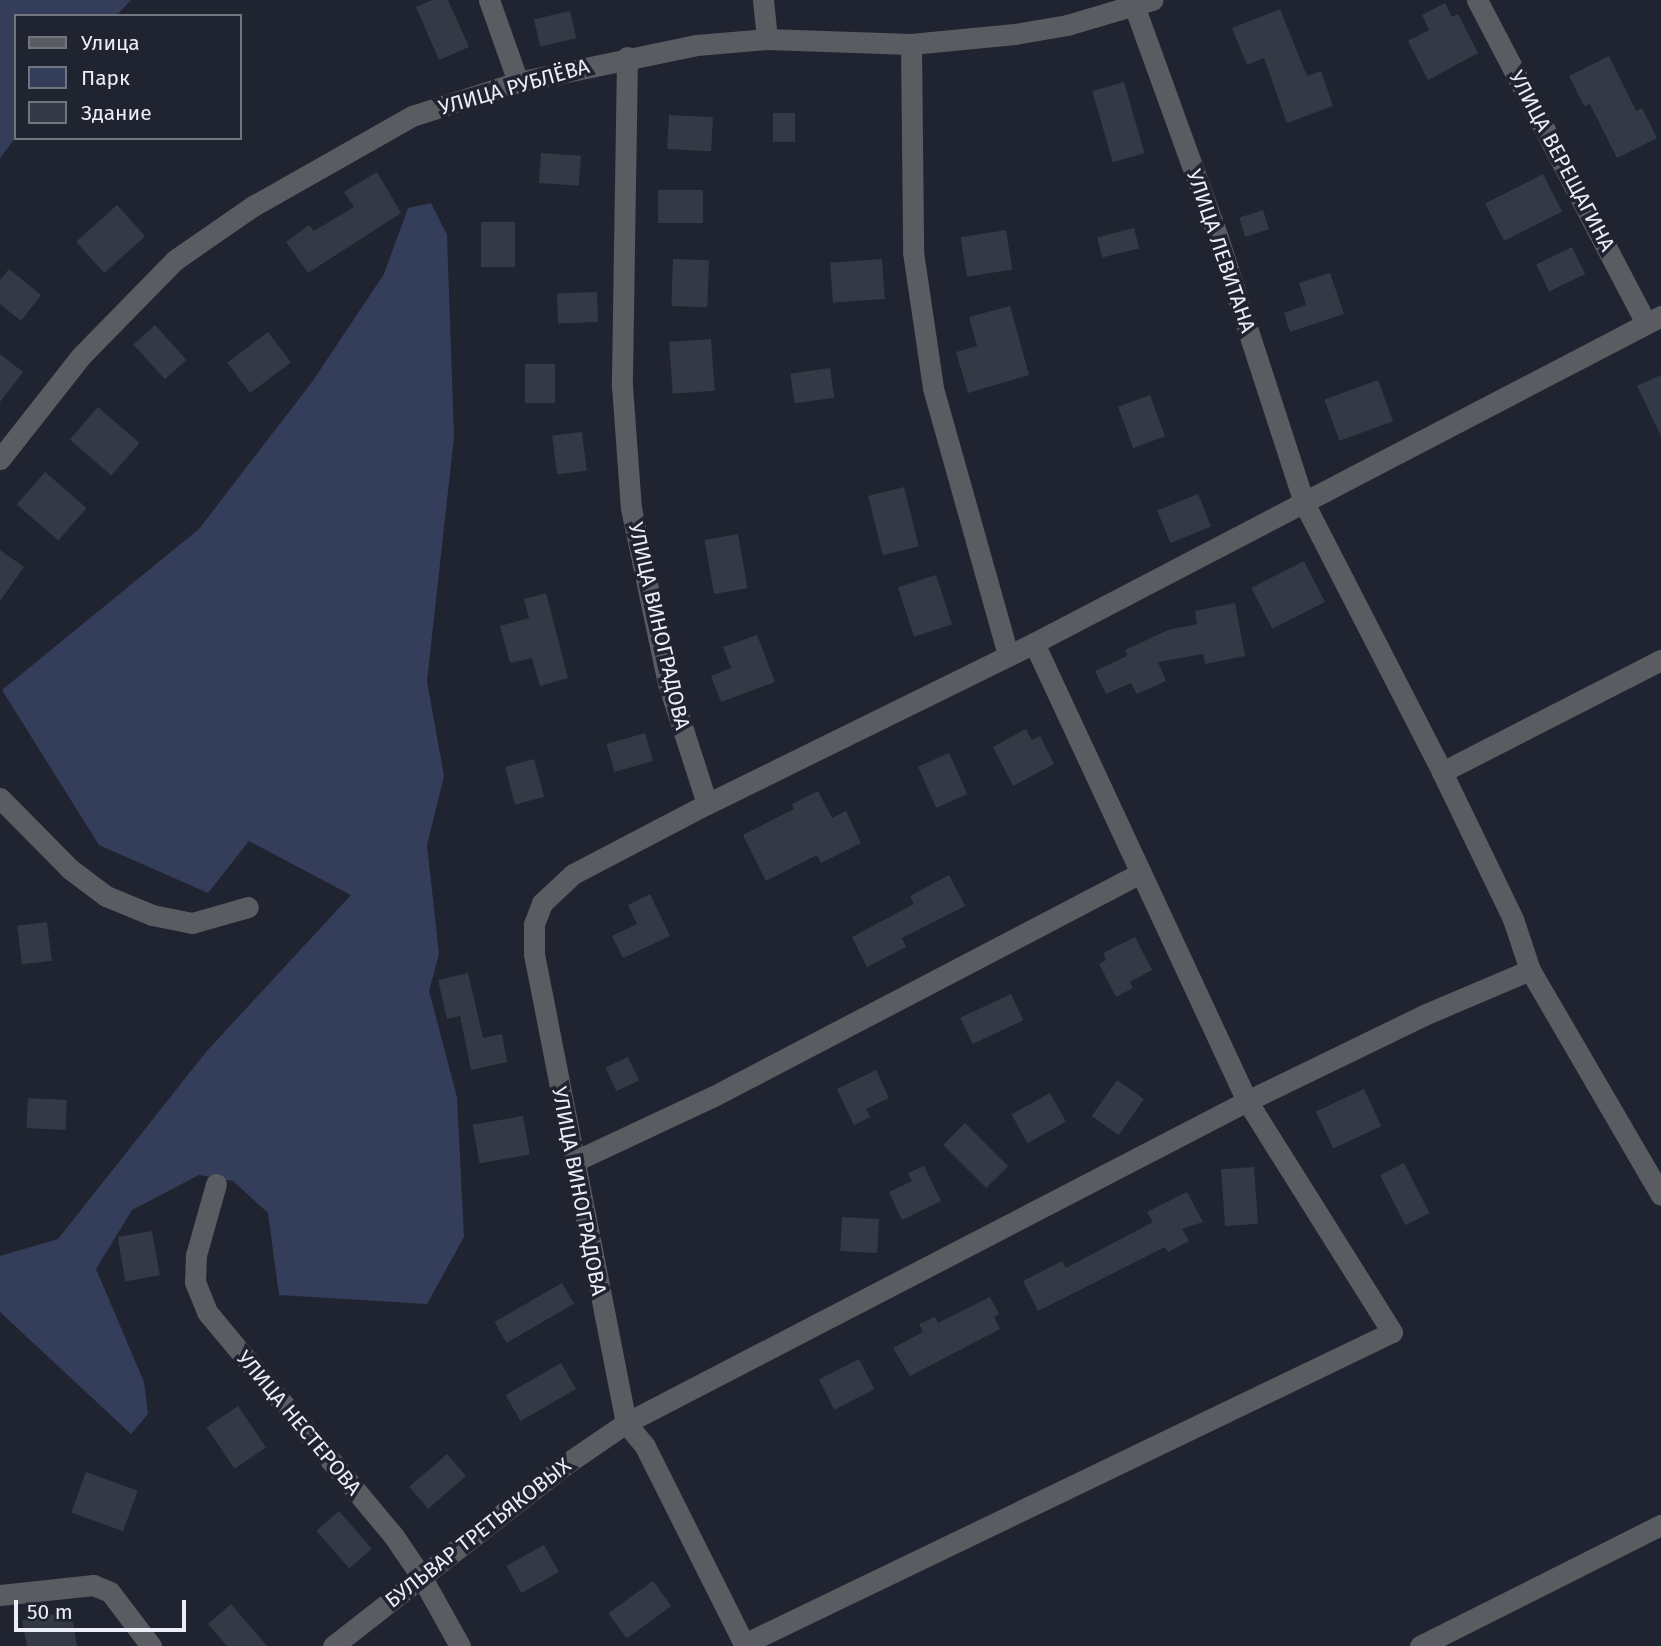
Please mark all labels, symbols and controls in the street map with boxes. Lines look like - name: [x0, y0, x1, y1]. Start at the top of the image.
- legend: [14, 14, 242, 140]
- text: Улица: [81, 30, 140, 56]
- street label: УЛИЦА РУБЛЁВА: [436, 53, 592, 121]
- text: Парк: [81, 65, 130, 91]
- street label: УЛИЦА ВЕРЕЩАГИНА: [1504, 66, 1620, 256]
- text: Здание: [81, 100, 152, 126]
- street label: УЛИЦА ЛЕВИТАНА: [1181, 166, 1261, 336]
- street label: УЛИЦА ВИНОГРАДОВА: [623, 520, 695, 732]
- street label: УЛИЦА ВИНОГРАДОВА: [546, 1084, 612, 1298]
- street label: УЛИЦА НЕСТЕРОВА: [231, 1346, 367, 1500]
- street label: БУЛЬВАР ТРЕТЬЯКОВЫХ: [380, 1453, 576, 1613]
- scale bar: [18, 1586, 189, 1630]
- text: 50 m: [27, 1599, 73, 1625]

